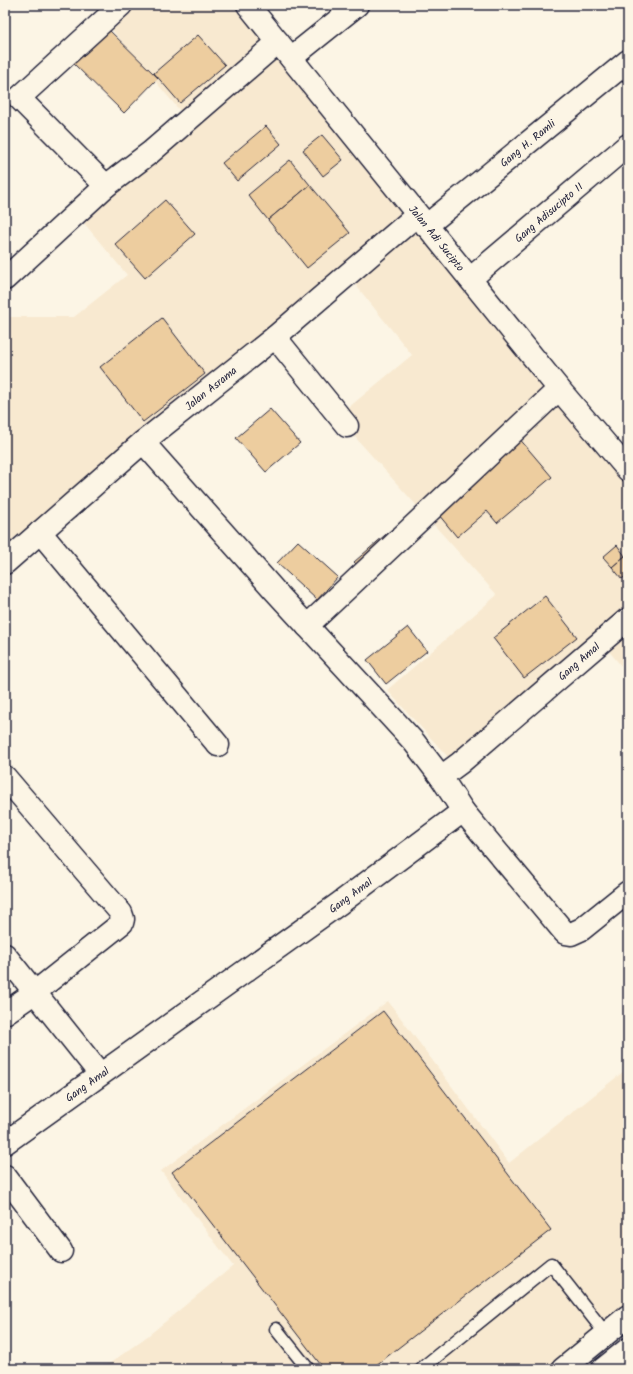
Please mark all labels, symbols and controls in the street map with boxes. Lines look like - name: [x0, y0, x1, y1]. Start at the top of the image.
- street label: Gang H. Ramli: [496, 115, 560, 172]
- street label: Gang Adisucipto II: [511, 179, 588, 248]
- street label: Jalan Adi Sucipto: [404, 202, 469, 276]
- street label: Jalan Asrama: [181, 362, 241, 416]
- street label: Gang Amal: [554, 639, 605, 685]
- street label: Gang Amal: [325, 873, 377, 918]
- street label: Gang Amal: [62, 1063, 114, 1107]

